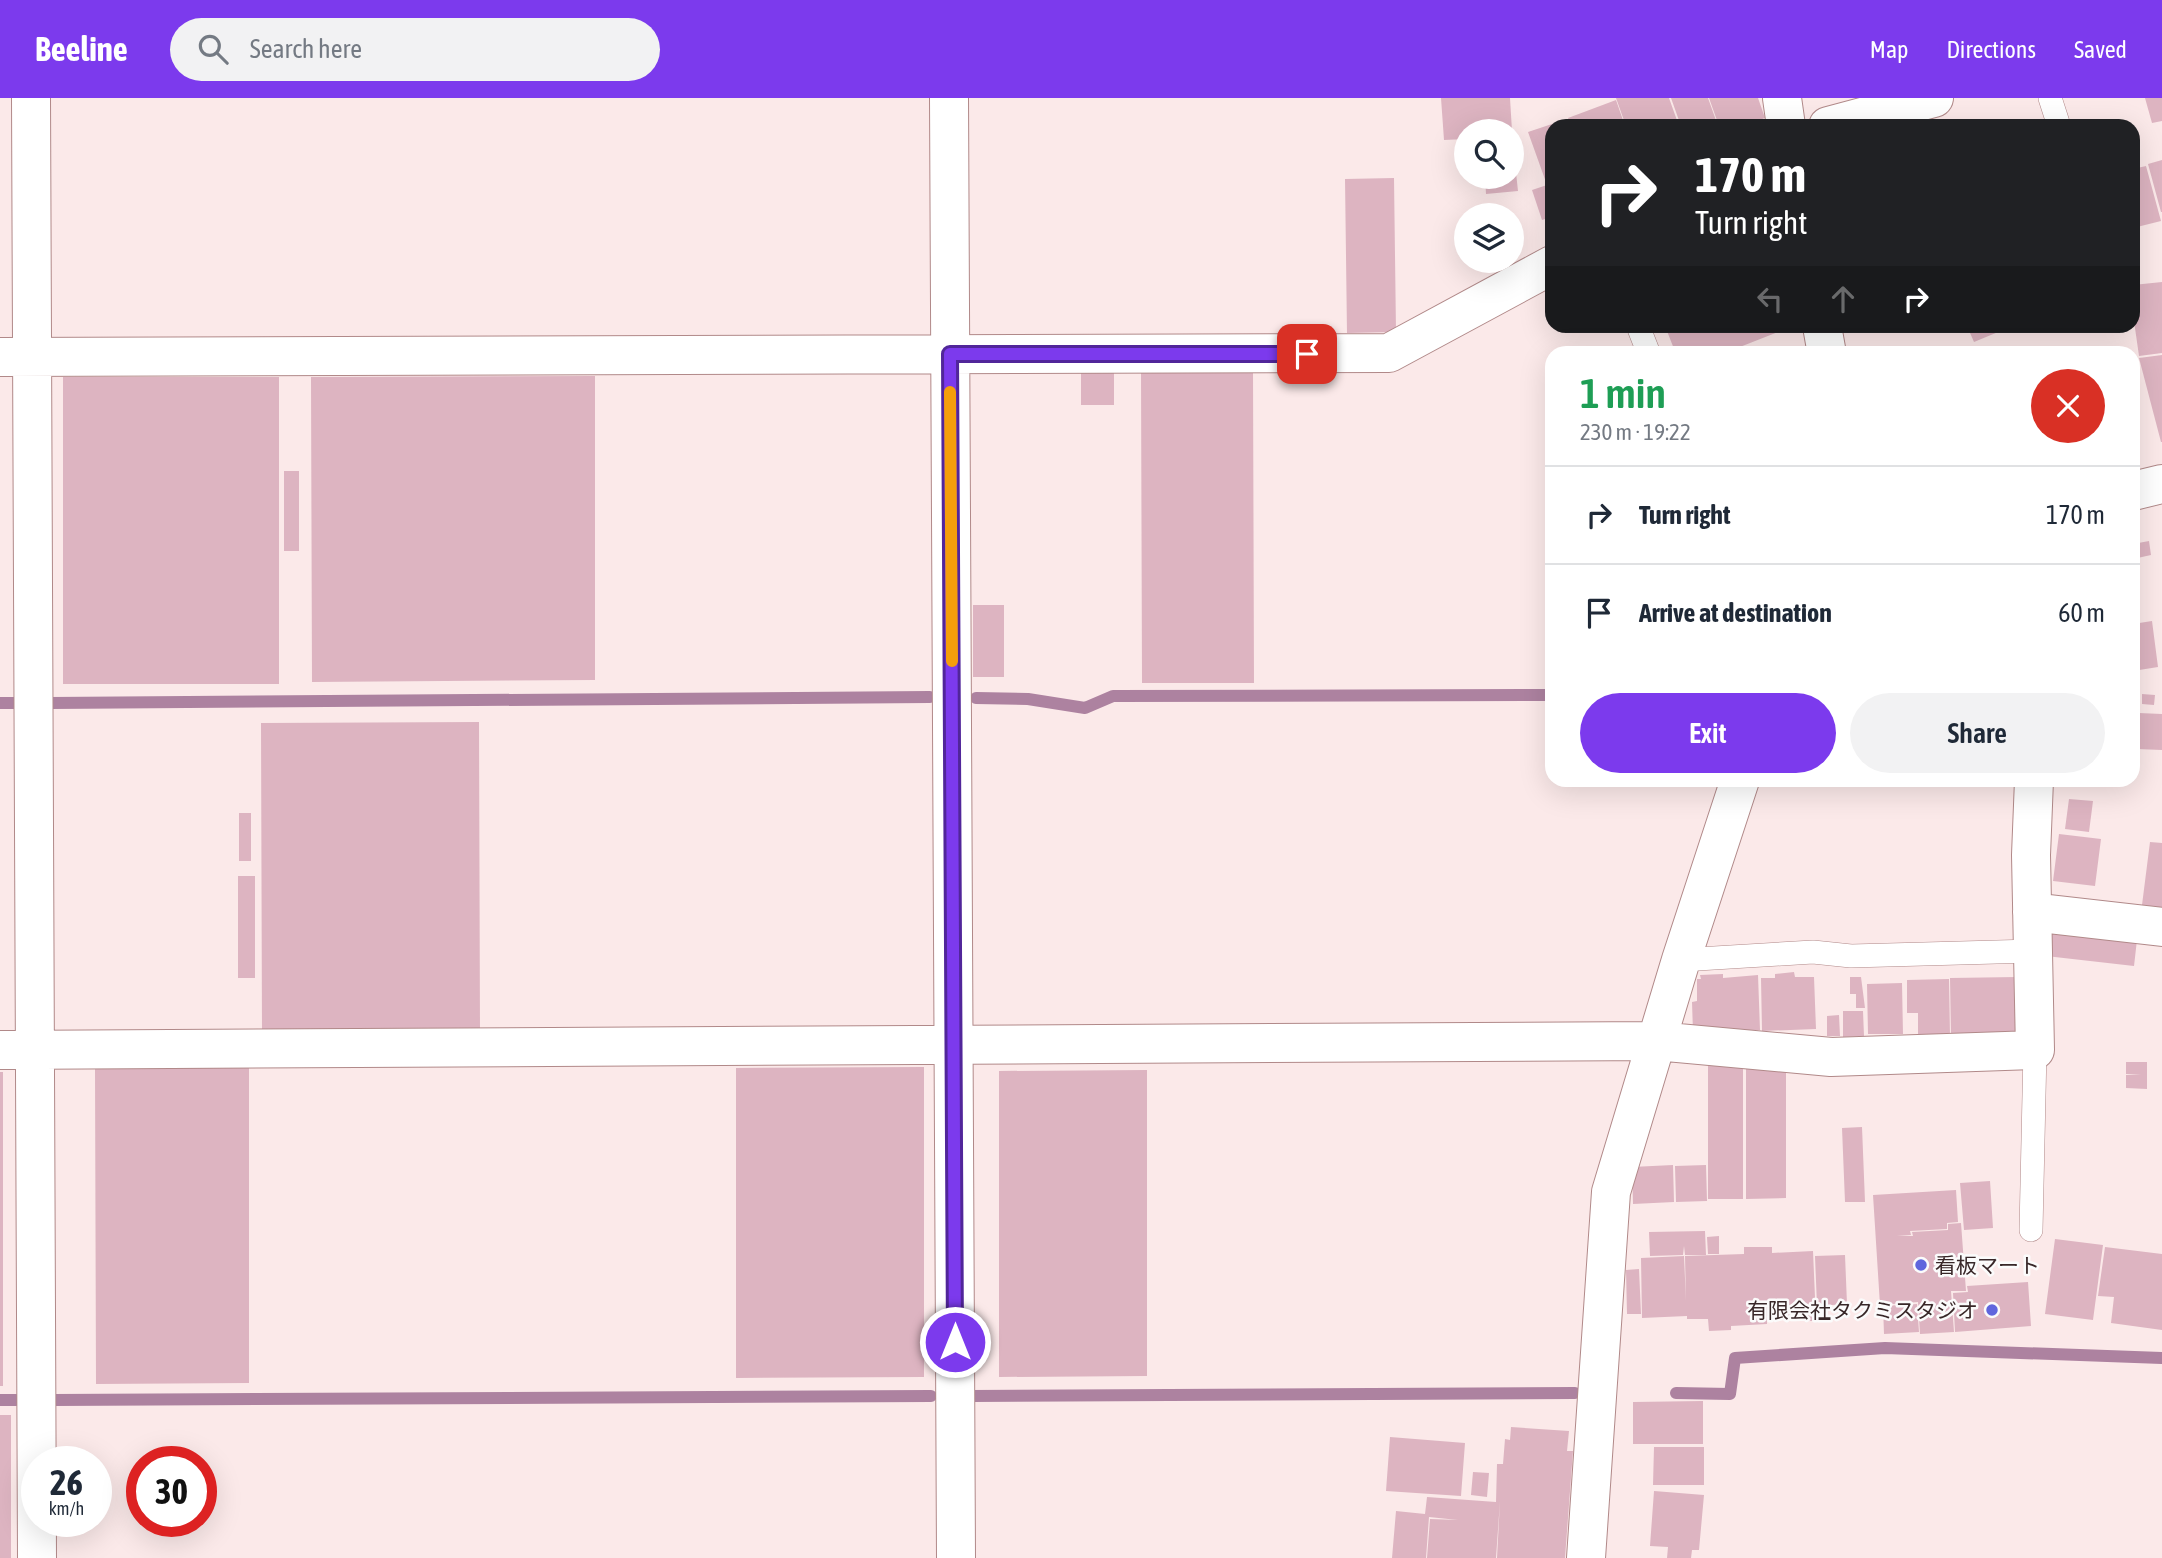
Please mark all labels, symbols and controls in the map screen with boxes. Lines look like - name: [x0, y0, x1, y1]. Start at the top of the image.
- search box: [170, 18, 660, 81]
- text: Beeline: [35, 30, 128, 68]
- icon: search: [194, 30, 232, 68]
- text: Search here: [250, 34, 362, 64]
- text: Map: [1870, 36, 1908, 63]
- text: Directions: [1946, 36, 2036, 63]
- text: Saved: [2074, 36, 2127, 63]
- map controls: [1454, 119, 1524, 273]
- button: search: [1454, 119, 1524, 189]
- text: 170 m: [1695, 146, 1806, 202]
- icon: right: [1580, 147, 1671, 238]
- button: layers: [1454, 203, 1524, 273]
- text: Turn right: [1695, 204, 1808, 241]
- icon: left: [1751, 280, 1789, 318]
- icon: ahead: [1824, 280, 1862, 318]
- icon: right: [1897, 280, 1935, 318]
- pin: [1277, 324, 1337, 384]
- icon: arrive: [1288, 335, 1326, 373]
- text: 1 min: [1580, 369, 1666, 417]
- button: close: [2031, 369, 2105, 443]
- text: 230 m · 19:22: [1580, 419, 1691, 445]
- icon: right: [1580, 496, 1618, 534]
- text: Turn right: [1639, 500, 1730, 530]
- text: 170 m: [2046, 500, 2105, 530]
- icon: arrive: [1580, 594, 1618, 632]
- text: Arrive at destination: [1639, 598, 1832, 628]
- text: 60 m: [2058, 598, 2105, 628]
- button: Exit: [1580, 693, 1836, 773]
- button: Share: [1850, 693, 2105, 773]
- place label: 看板マート: [1935, 1253, 2040, 1277]
- marker: 看板マート: [1913, 1257, 1929, 1273]
- place label: 有限会社タクミスタジオ: [1747, 1298, 1978, 1322]
- marker: 有限会社タクミスタジオ: [1984, 1302, 2000, 1318]
- position arrow: [918, 1305, 992, 1379]
- speed limit sign: 30: [126, 1446, 217, 1537]
- text: 26: [50, 1462, 83, 1502]
- text: km/h: [49, 1498, 84, 1519]

